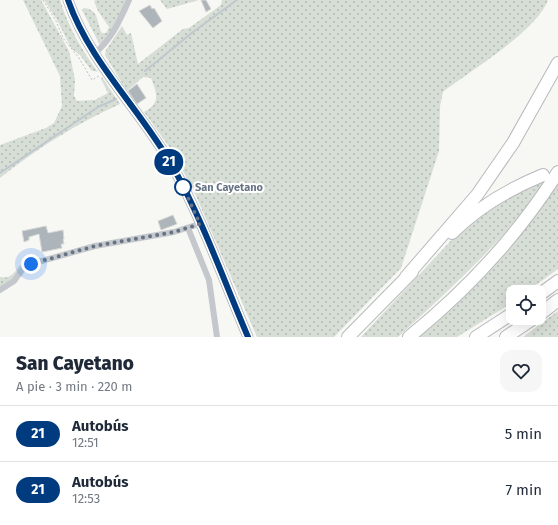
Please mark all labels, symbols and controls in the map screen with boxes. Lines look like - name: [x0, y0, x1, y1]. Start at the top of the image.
- line badge: 21: [151, 149, 187, 175]
- text: 21: [162, 153, 176, 170]
- marker: San Cayetano: [174, 178, 192, 196]
- place label: San Cayetano: [195, 181, 264, 194]
- your location: [21, 254, 41, 274]
- map controls: [506, 285, 546, 325]
- button: locate: [506, 285, 546, 325]
- button: heart: [500, 350, 542, 392]
- text: San Cayetano: [16, 352, 134, 375]
- text: A pie · 3 min · 220 m: [16, 379, 132, 394]
- text: Autobús: [72, 417, 129, 435]
- text: 21: [31, 425, 45, 442]
- text: 5 min: [505, 425, 542, 443]
- text: 12:51: [72, 435, 99, 450]
- text: Autobús: [72, 473, 129, 491]
- text: 21: [31, 481, 45, 498]
- text: 7 min: [505, 481, 542, 499]
- text: 12:53: [72, 491, 100, 506]

